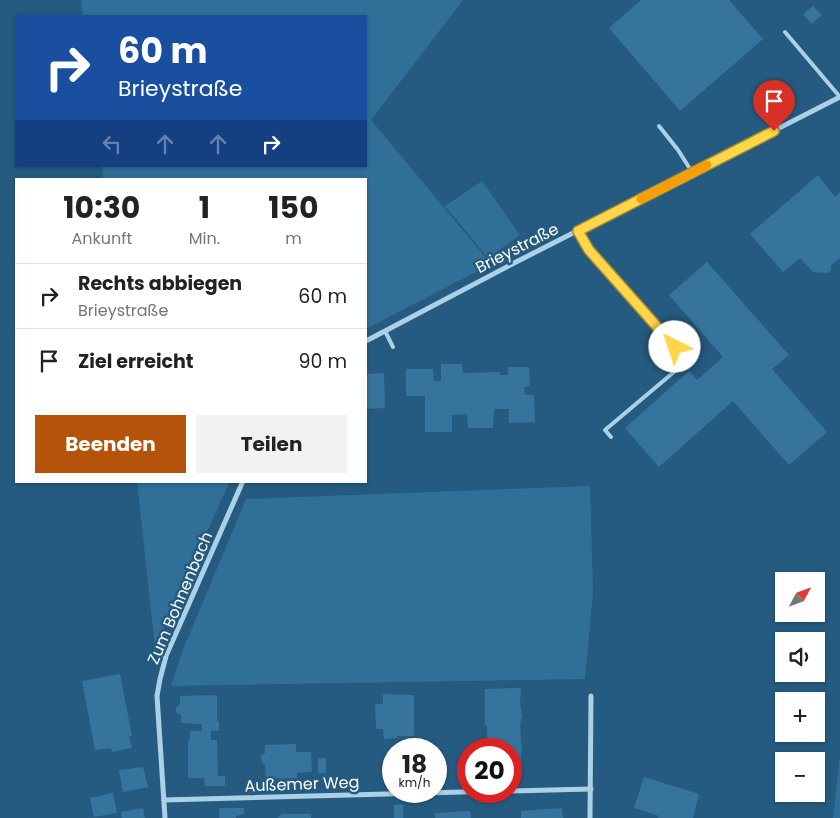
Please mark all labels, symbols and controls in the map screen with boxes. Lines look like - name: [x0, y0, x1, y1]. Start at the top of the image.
- text: 60 m: [118, 26, 208, 75]
- icon: right: [35, 35, 100, 100]
- text: Brieystraße: [118, 73, 242, 104]
- pin: [753, 80, 795, 131]
- icon: arrive: [760, 87, 788, 115]
- icon: left: [98, 130, 126, 158]
- icon: ahead: [151, 130, 179, 158]
- icon: ahead: [204, 130, 232, 158]
- icon: right: [257, 130, 285, 158]
- text: 10:30: [63, 186, 140, 229]
- text: 1: [199, 186, 210, 229]
- text: 150: [268, 186, 319, 229]
- street label: Brieystraße: [471, 217, 563, 279]
- text: Ankunft: [71, 227, 132, 250]
- text: Min.: [189, 227, 220, 250]
- text: m: [285, 227, 302, 250]
- text: Rechts abbiegen: [78, 270, 242, 297]
- icon: right: [35, 282, 63, 310]
- text: 60 m: [298, 283, 347, 310]
- text: Brieystraße: [78, 299, 168, 322]
- position arrow: [648, 320, 700, 372]
- icon: arrive: [35, 347, 63, 375]
- text: Ziel erreicht: [78, 348, 194, 375]
- text: 90 m: [298, 348, 347, 375]
- button: Beenden: [35, 415, 186, 473]
- button: Teilen: [196, 415, 347, 473]
- street label: Zum Bohnenbach: [142, 528, 218, 668]
- north arrow: [775, 572, 825, 622]
- map controls: [775, 572, 825, 802]
- button: sound: [775, 632, 825, 682]
- button: +: [775, 692, 825, 742]
- speed limit sign: 20: [457, 738, 522, 803]
- text: 18: [402, 747, 427, 782]
- button: −: [775, 752, 825, 802]
- street label: Außemer Weg: [244, 771, 360, 797]
- text: km/h: [399, 774, 430, 791]

